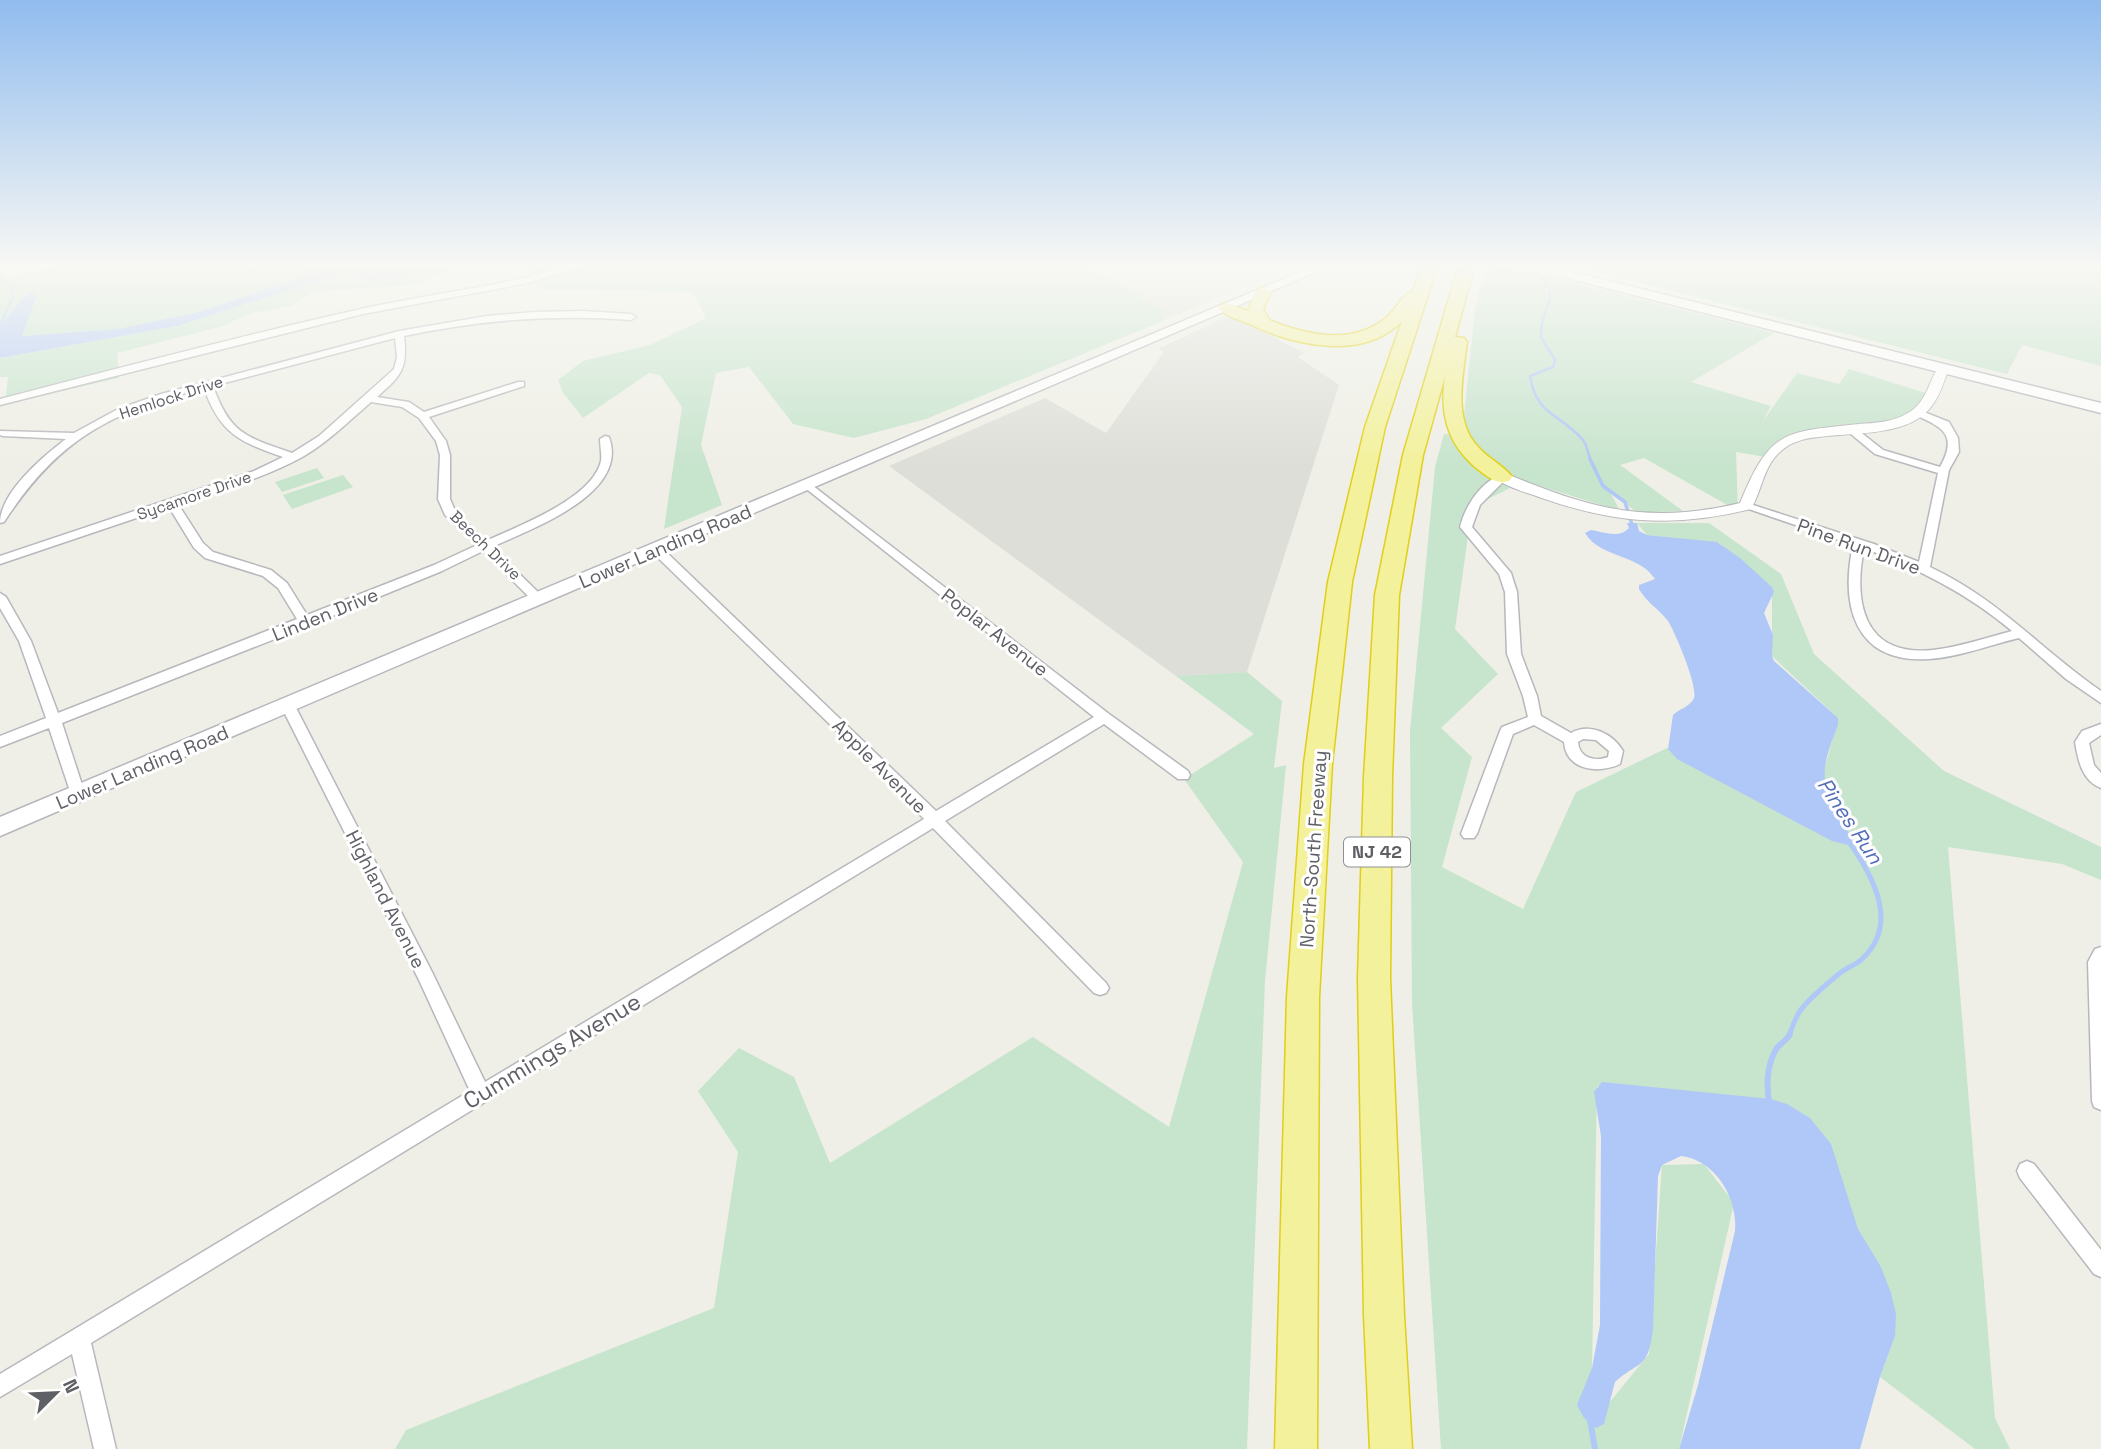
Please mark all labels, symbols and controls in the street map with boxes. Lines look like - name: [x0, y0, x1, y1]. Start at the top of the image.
- street label: Hemlock Drive: [116, 371, 226, 424]
- street label: Sycamore Drive: [134, 466, 254, 525]
- street label: Lower Landing Road: [575, 499, 755, 594]
- street label: Beech Drive: [446, 506, 526, 585]
- street label: Pine Run Drive: [1794, 513, 1924, 580]
- street label: Linden Drive: [268, 582, 382, 647]
- street label: Poplar Avenue: [936, 583, 1053, 682]
- street label: Apple Avenue: [827, 714, 932, 819]
- street label: Lower Landing Road: [52, 720, 232, 815]
- street label: North-South Freeway: [1294, 750, 1333, 948]
- water label: Pines Run: [1812, 772, 1890, 870]
- street label: Highland Avenue: [340, 826, 431, 973]
- road number: NJ 42: [1344, 838, 1410, 866]
- street label: Cummings Avenue: [458, 986, 646, 1116]
- north arrow: [21, 1358, 91, 1428]
- text: N: [57, 1375, 85, 1397]

